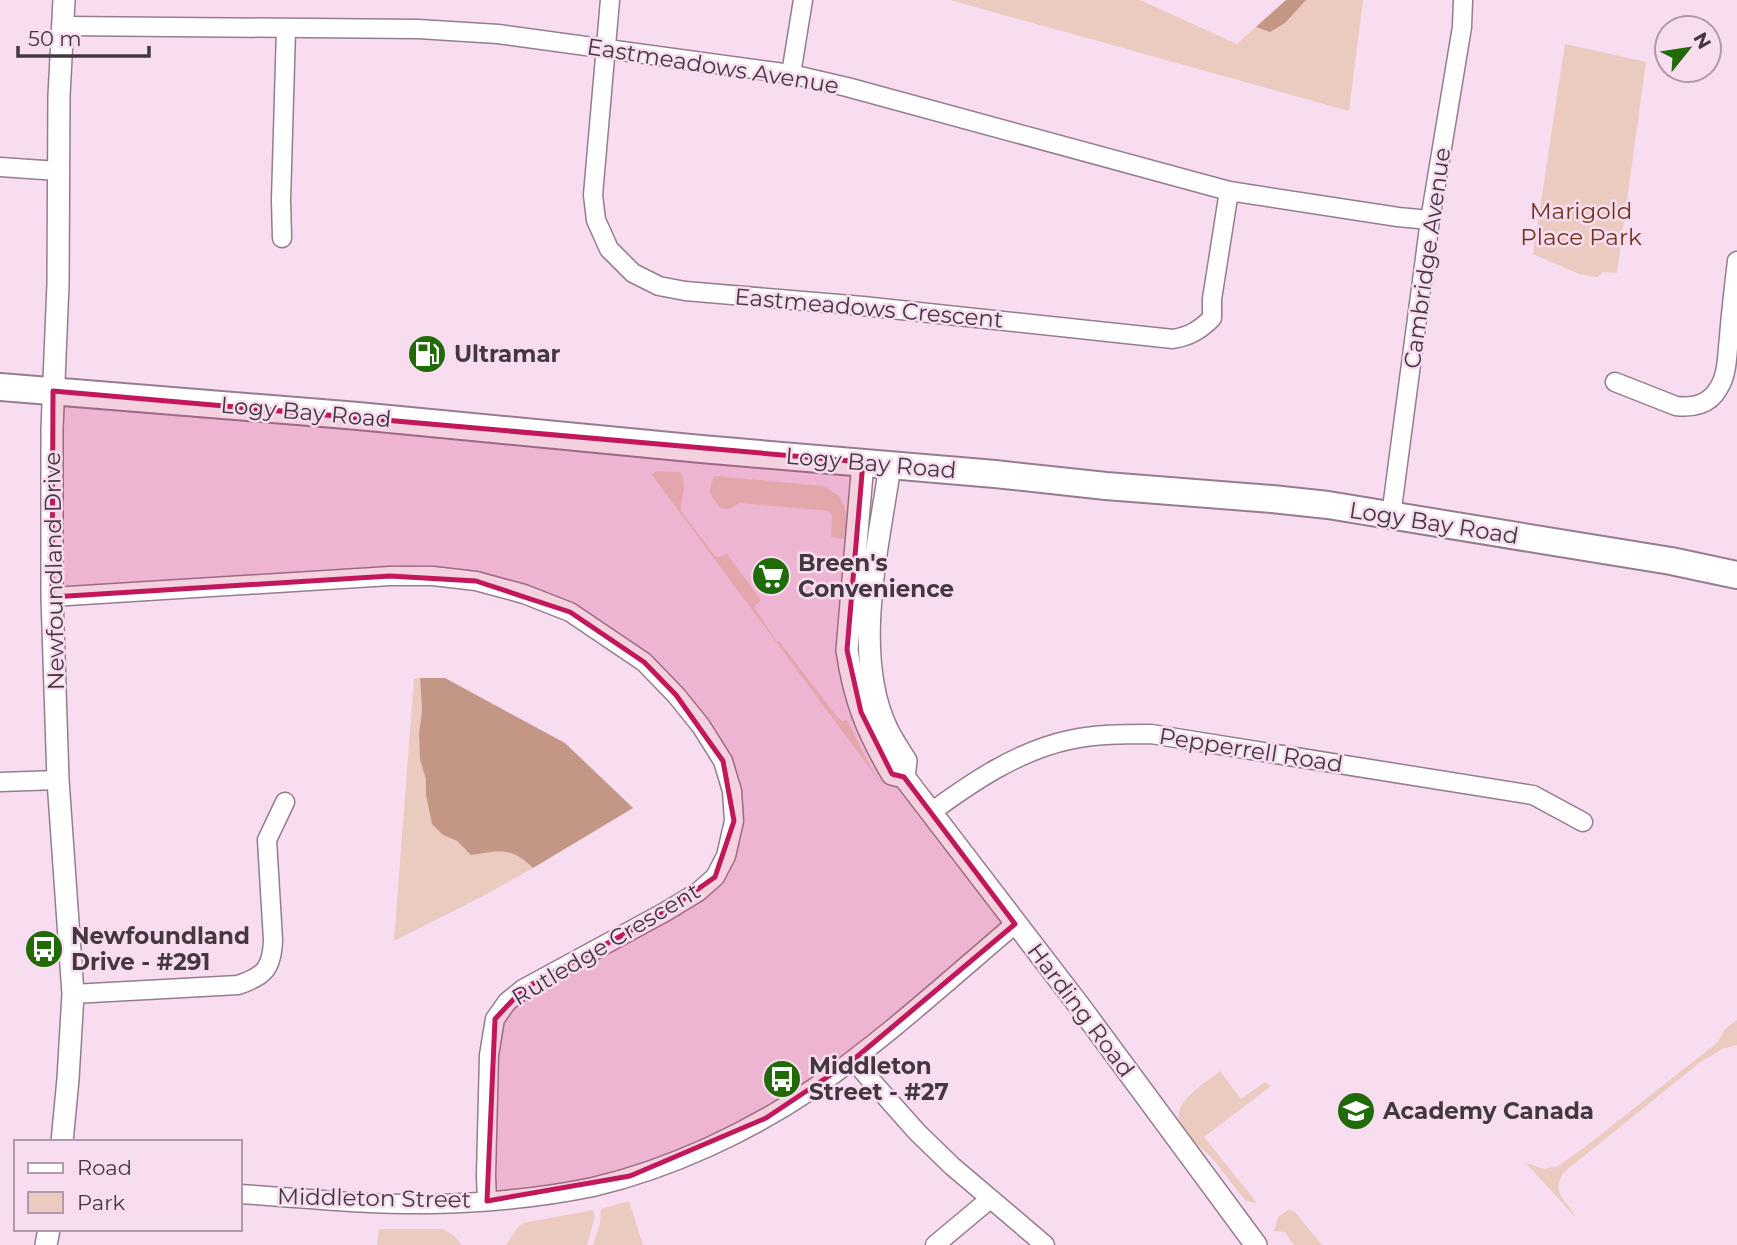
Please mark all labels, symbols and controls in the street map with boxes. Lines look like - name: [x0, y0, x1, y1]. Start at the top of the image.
- scale bar: [18, 14, 149, 58]
- north arrow: [1653, 14, 1723, 84]
- text: 50 m: [28, 26, 82, 51]
- text: N: [1688, 28, 1716, 53]
- street label: Eastmeadows Avenue: [585, 32, 841, 100]
- street label: Cambridge Avenue: [1398, 146, 1456, 370]
- park label: Marigold Place Park: [1520, 197, 1642, 251]
- street label: Eastmeadows Crescent: [733, 282, 1005, 334]
- fuel station icon: Ultramar: [406, 333, 448, 375]
- place label: Ultramar: [454, 340, 561, 368]
- street label: Logy Bay Road: [220, 391, 392, 433]
- street label: Logy Bay Road: [785, 442, 957, 484]
- street label: Newfoundland Drive: [38, 452, 70, 690]
- street label: Logy Bay Road: [1347, 496, 1521, 550]
- place label: Breen's Convenience: [798, 549, 954, 603]
- supermarket icon: Breen's Convenience: [750, 555, 792, 597]
- street label: Pepperrell Road: [1157, 722, 1345, 778]
- street label: Rutledge Crescent: [507, 877, 705, 1011]
- place label: Newfoundland Drive - #291: [71, 922, 250, 976]
- bus stop icon: Newfoundland Drive - #291: [23, 928, 65, 970]
- street label: Harding Road: [1022, 938, 1140, 1082]
- place label: Middleton Street - #27: [809, 1052, 949, 1106]
- bus stop icon: Middleton Street - #27: [761, 1058, 803, 1100]
- school or university icon: Academy Canada: [1335, 1090, 1377, 1132]
- place label: Academy Canada: [1382, 1097, 1594, 1125]
- legend: [14, 1140, 242, 1231]
- text: Road: [77, 1155, 132, 1180]
- street label: Middleton Street: [277, 1182, 471, 1214]
- text: Park: [77, 1190, 125, 1215]

